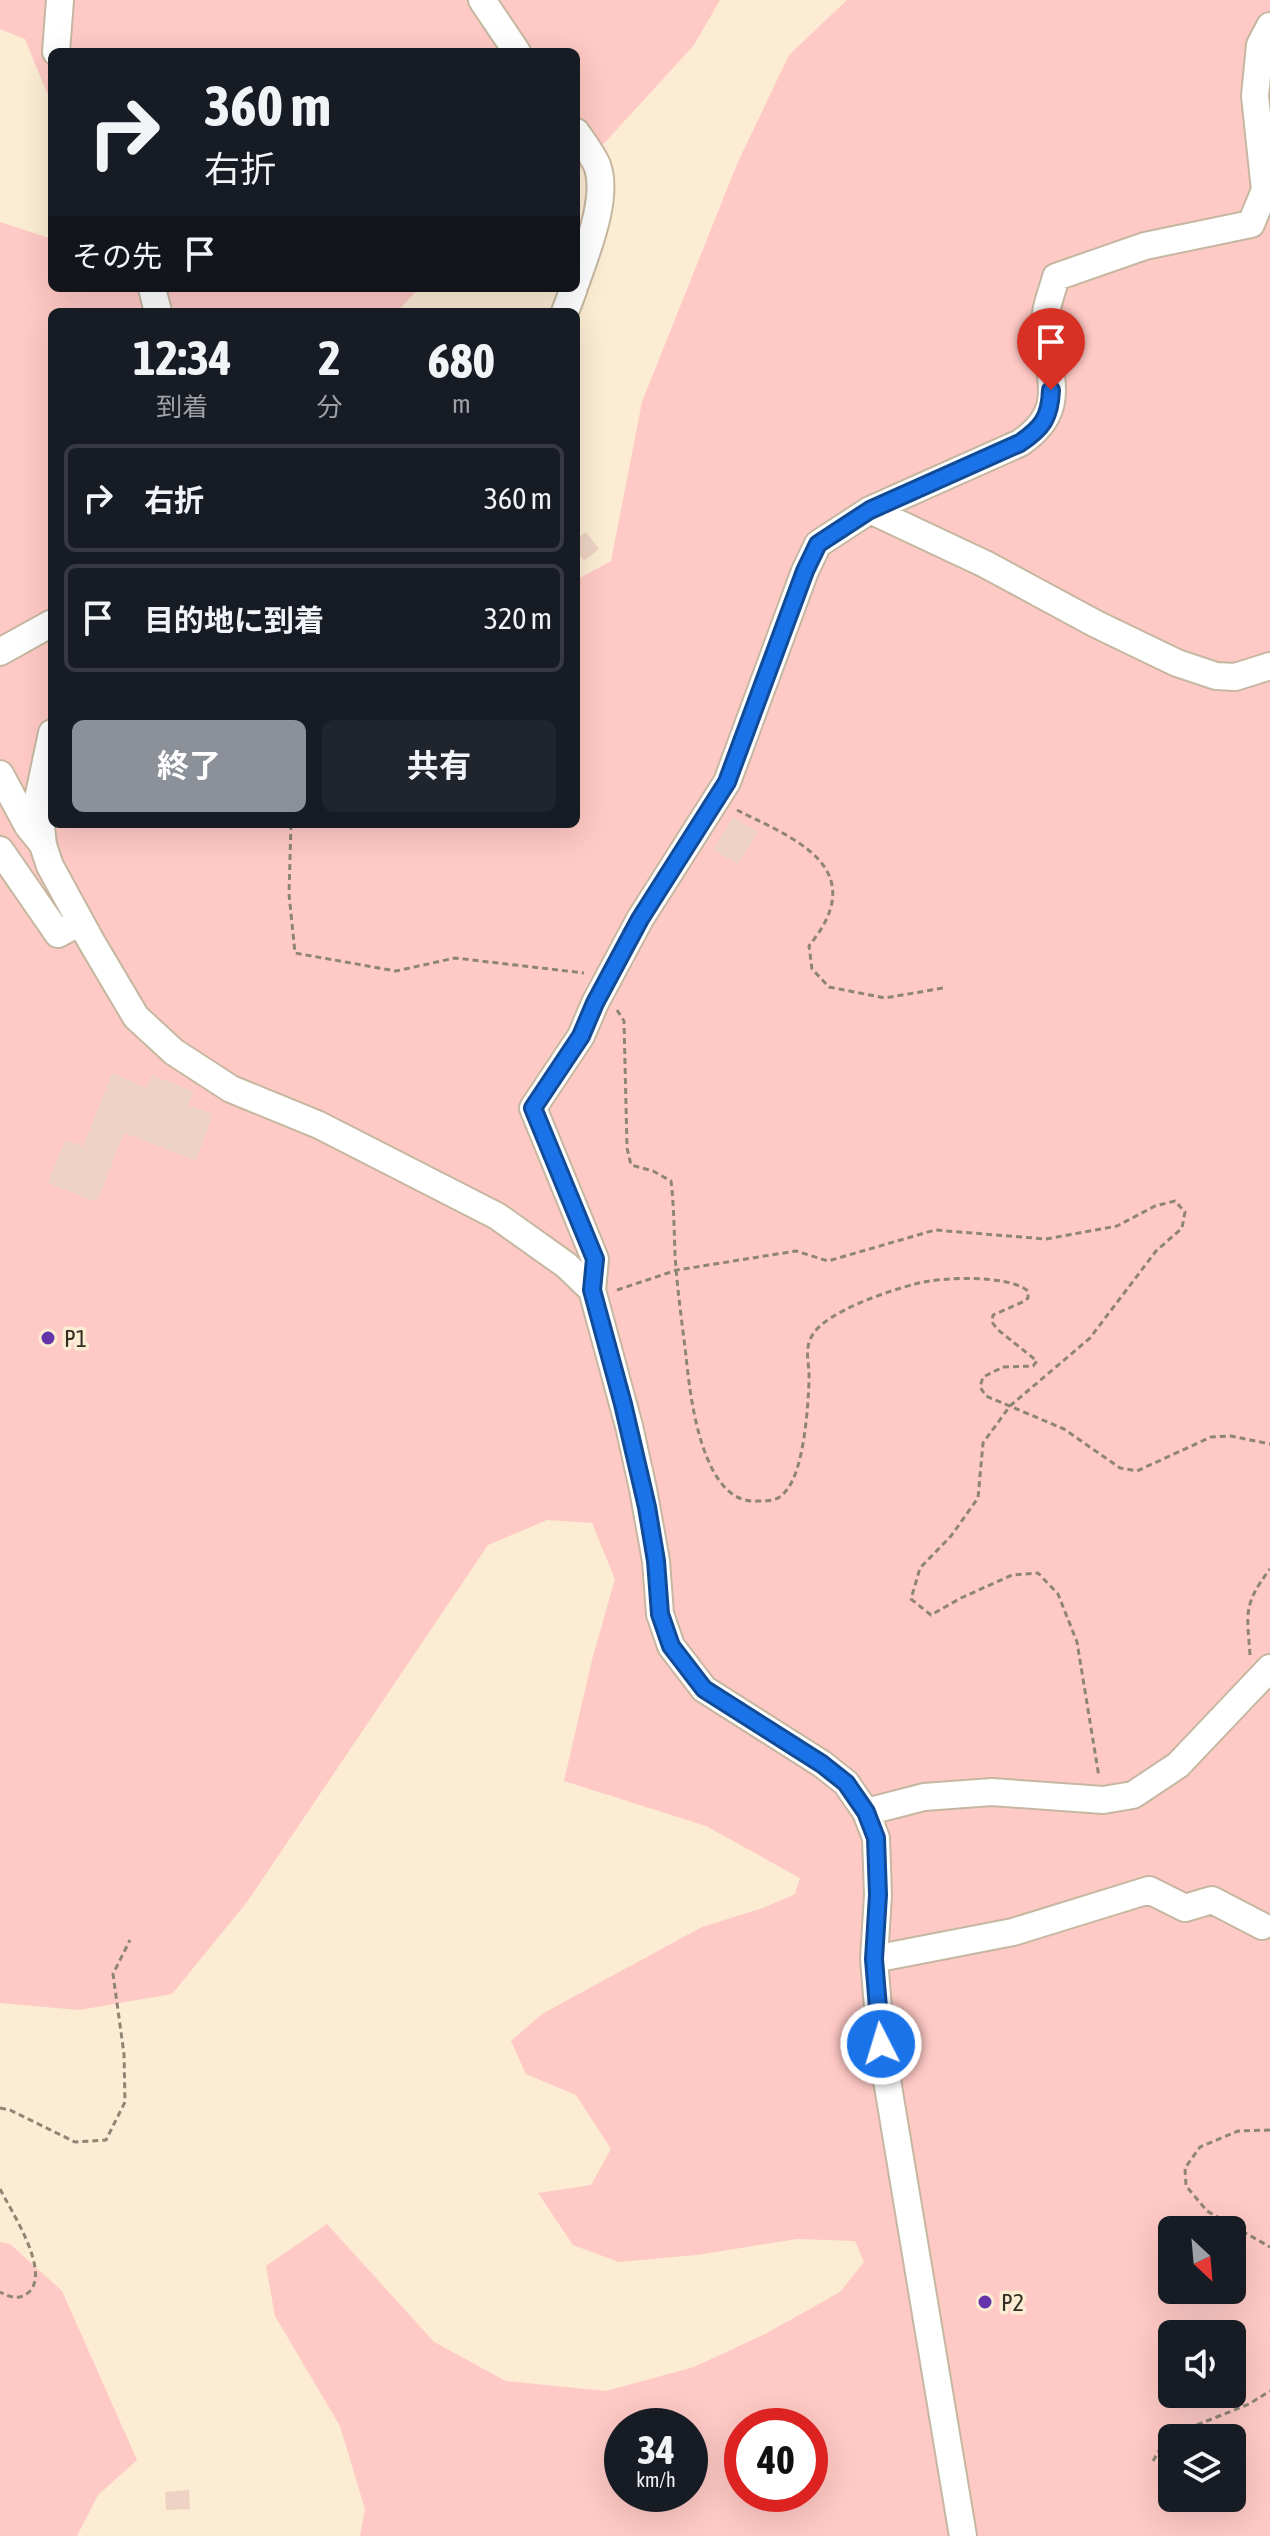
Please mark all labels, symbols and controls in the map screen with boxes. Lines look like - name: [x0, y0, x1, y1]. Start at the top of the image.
- text: 360 m: [204, 74, 331, 138]
- icon: right: [72, 80, 176, 184]
- text: 右折: [204, 148, 276, 190]
- icon: arrive: [178, 232, 222, 276]
- text: その先: [72, 239, 162, 273]
- pin: [1017, 308, 1085, 390]
- icon: arrive: [1029, 320, 1073, 364]
- text: 12:34: [133, 330, 232, 385]
- text: 2: [318, 330, 341, 385]
- text: 680: [427, 333, 495, 388]
- text: m: [452, 389, 471, 419]
- text: 到着: [156, 392, 208, 422]
- text: 分: [317, 392, 343, 422]
- icon: right: [76, 476, 120, 520]
- text: 360 m: [484, 481, 552, 515]
- text: 右折: [144, 483, 204, 517]
- icon: arrive: [76, 596, 120, 640]
- text: 320 m: [484, 601, 552, 635]
- text: 目的地に到着: [144, 603, 324, 637]
- button: 終了: [72, 720, 306, 812]
- button: 共有: [322, 720, 556, 812]
- place label: P1: [64, 1325, 87, 1352]
- marker: P1: [39, 1329, 57, 1347]
- position arrow: [839, 2002, 923, 2086]
- north arrow: [1158, 2216, 1246, 2304]
- map controls: [1158, 2216, 1246, 2512]
- place label: P2: [1001, 2289, 1024, 2316]
- marker: P2: [976, 2293, 994, 2311]
- button: sound: [1158, 2320, 1246, 2408]
- speed limit sign: 40: [724, 2408, 828, 2512]
- button: layers: [1158, 2424, 1246, 2512]
- text: 34: [637, 2427, 675, 2472]
- text: km/h: [636, 2468, 676, 2491]

